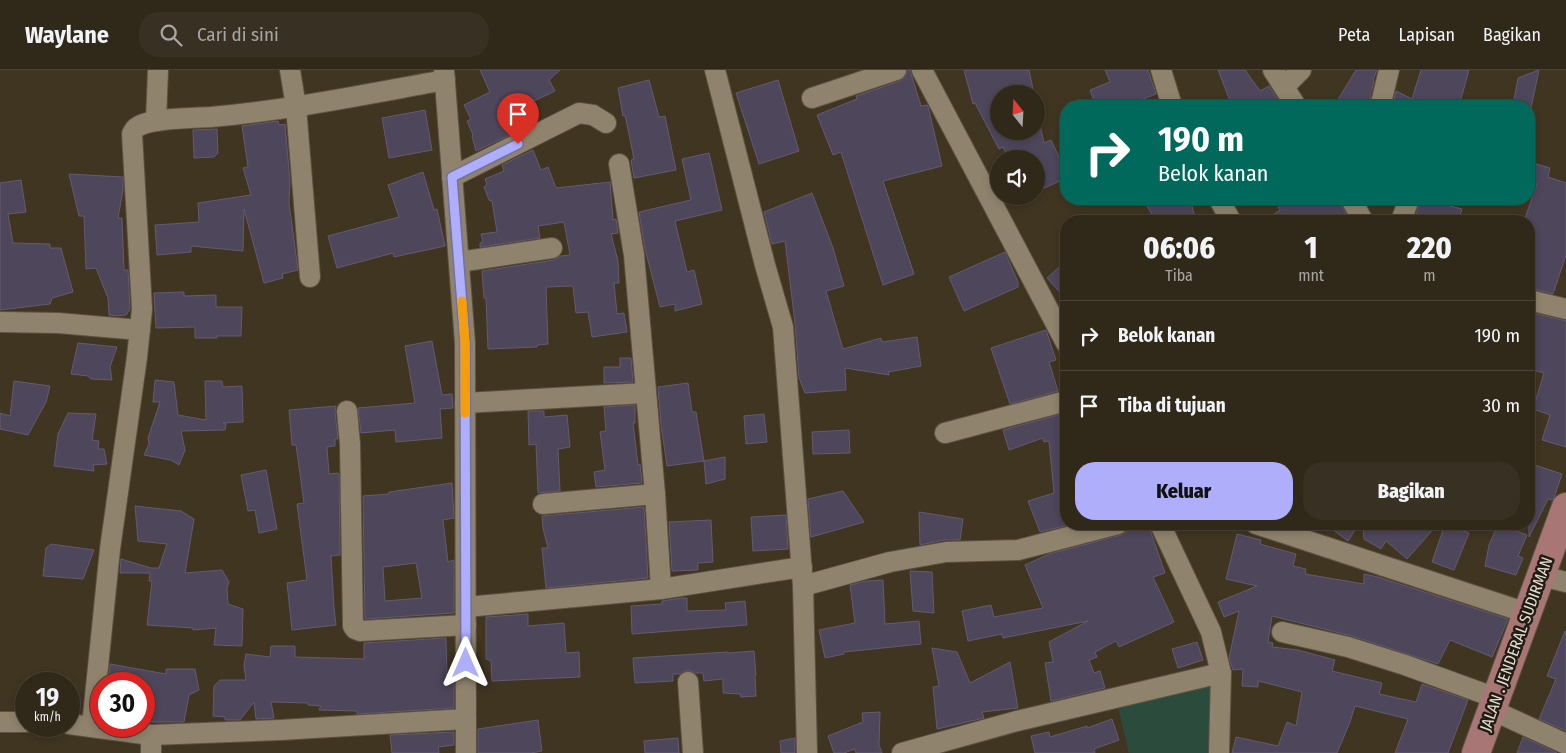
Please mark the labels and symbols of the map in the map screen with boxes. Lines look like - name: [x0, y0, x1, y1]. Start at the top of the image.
- north arrow: [990, 85, 1045, 140]
- pin: [497, 93, 539, 144]
- street label: JALAN . JENDERAL SUDIRMAN: [1476, 554, 1556, 734]
- position arrow: [439, 636, 491, 688]
- speed limit sign: 30: [90, 672, 155, 737]

